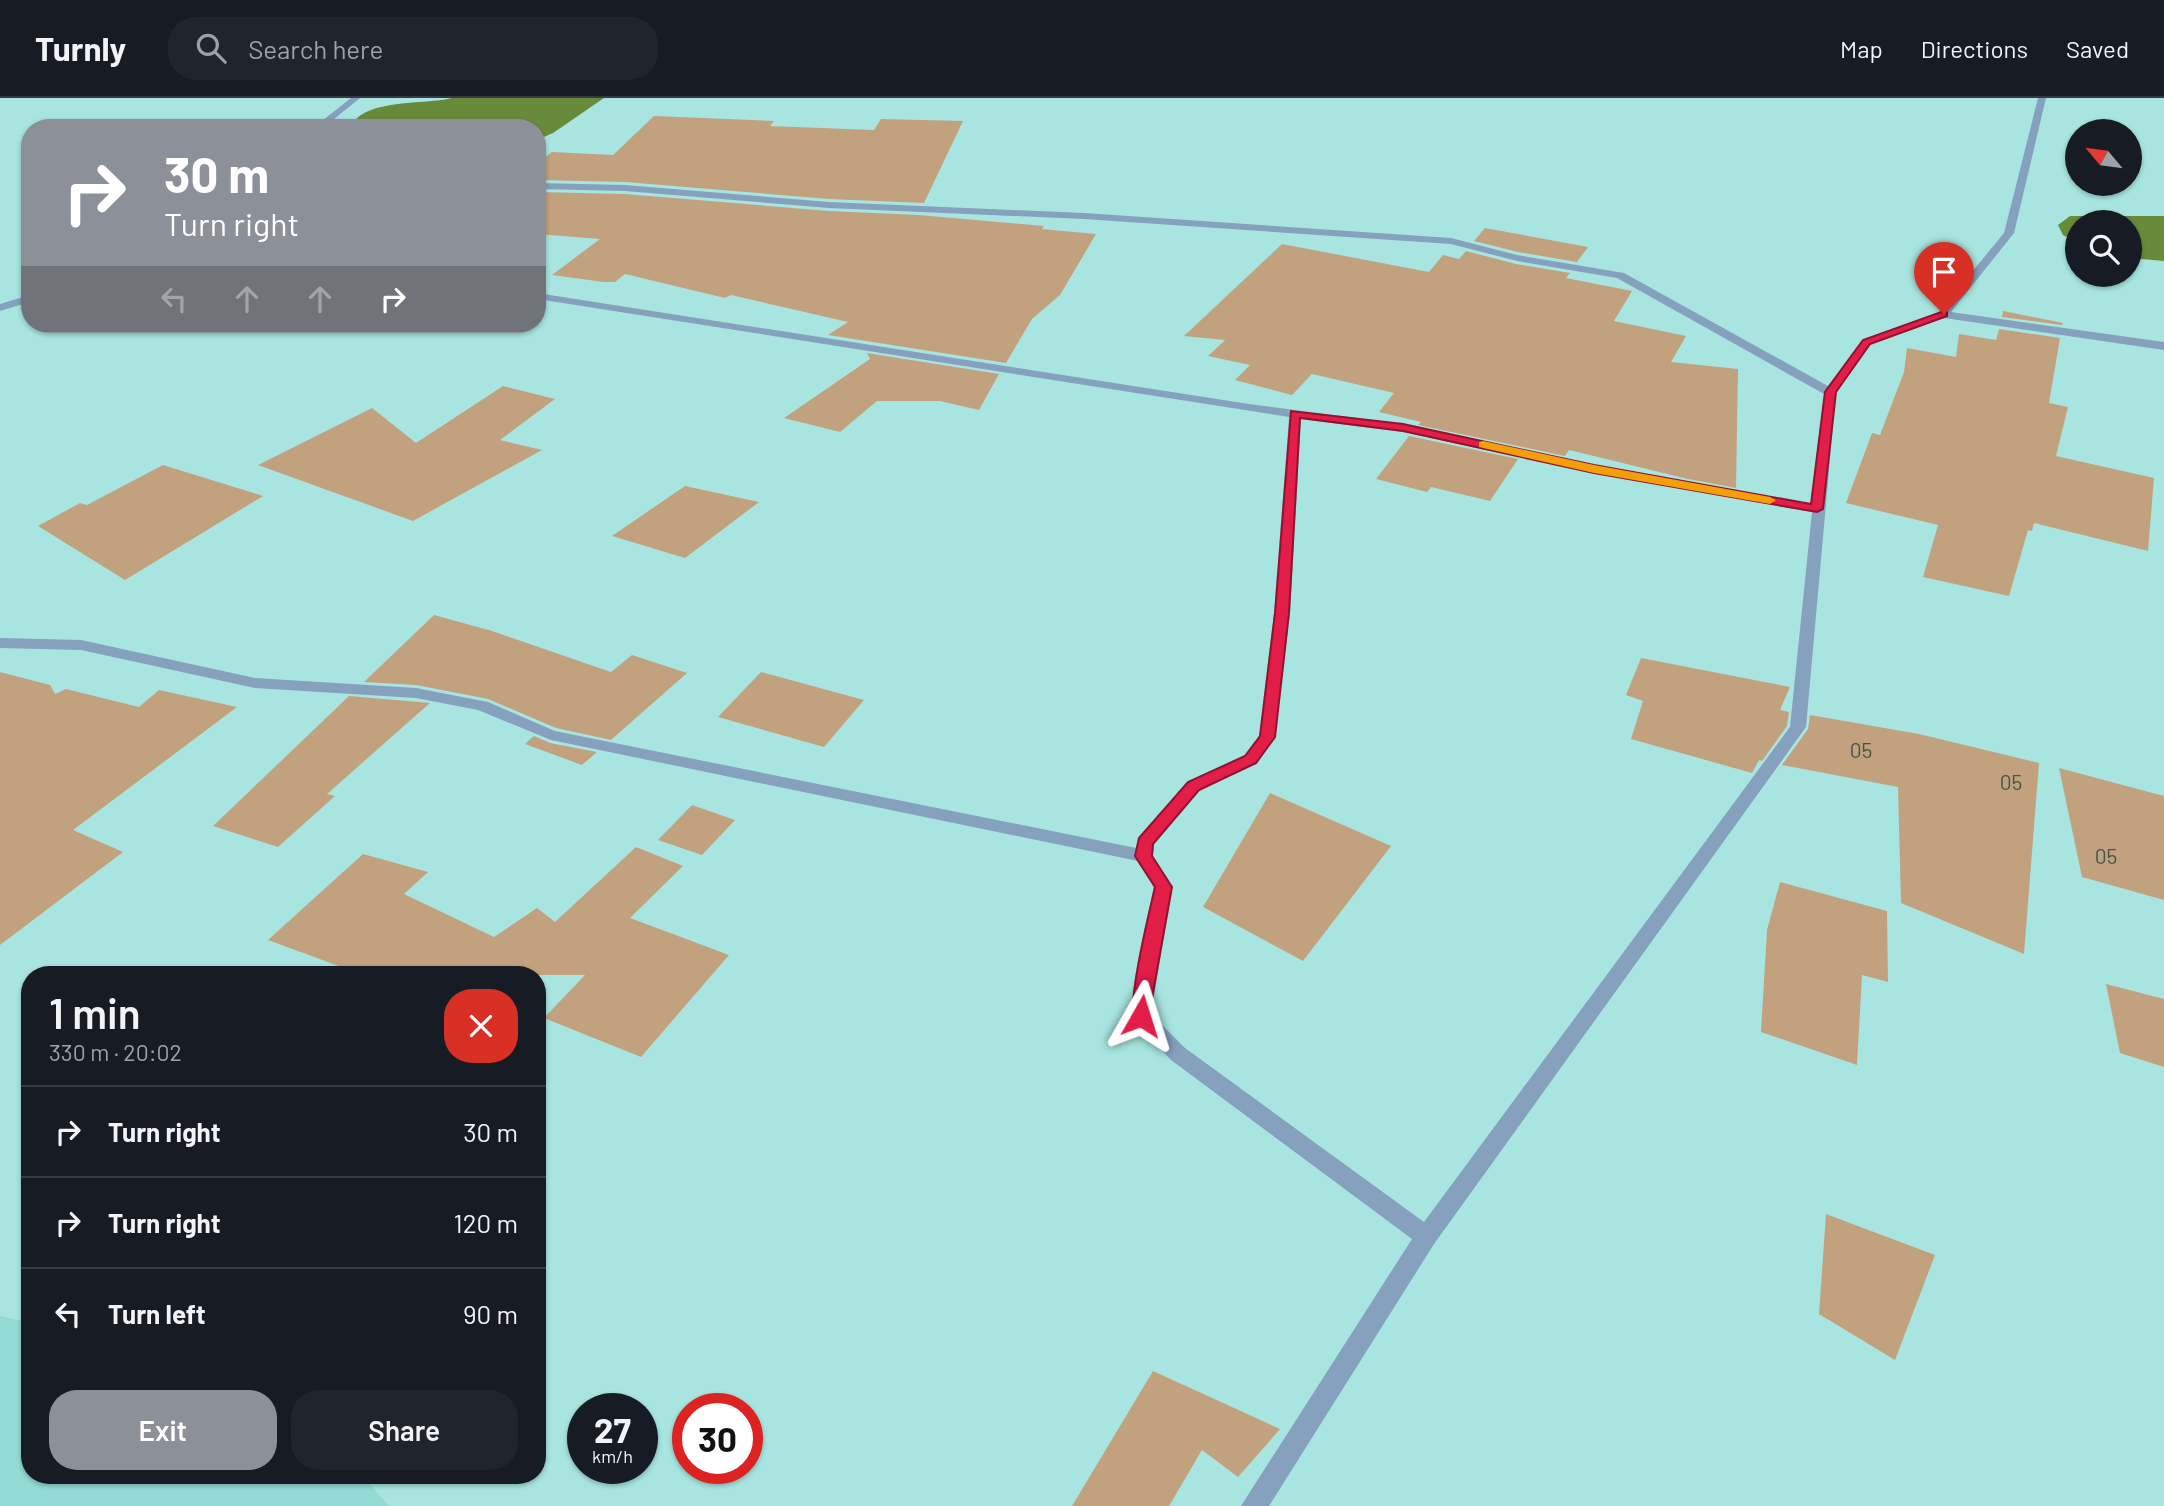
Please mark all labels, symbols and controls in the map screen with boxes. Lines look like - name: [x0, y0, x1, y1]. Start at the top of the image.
- search box: [168, 17, 658, 80]
- text: Turnly: [35, 28, 126, 68]
- icon: search: [192, 29, 230, 67]
- text: Search here: [248, 33, 383, 64]
- text: Map: [1840, 34, 1883, 63]
- text: Directions: [1921, 34, 2028, 63]
- text: Saved: [2066, 34, 2129, 63]
- north arrow: [2065, 119, 2142, 196]
- map controls: [2065, 119, 2142, 287]
- text: 30 m: [164, 144, 269, 203]
- icon: right: [49, 147, 140, 238]
- text: Turn right: [164, 204, 299, 242]
- button: search: [2065, 210, 2142, 287]
- pin: [1914, 242, 1974, 314]
- icon: arrive: [1925, 253, 1963, 291]
- icon: left: [155, 280, 193, 318]
- icon: ahead: [228, 280, 266, 318]
- icon: ahead: [301, 280, 339, 318]
- icon: right: [374, 280, 412, 318]
- house number: 05: [1850, 737, 1872, 762]
- house number: 05: [2000, 769, 2022, 794]
- house number: 05: [2095, 843, 2117, 868]
- position arrow: [1104, 979, 1178, 1053]
- text: 1 min: [49, 987, 141, 1037]
- button: close: [444, 989, 518, 1063]
- text: 330 m · 20:02: [49, 1038, 182, 1066]
- icon: right: [49, 1113, 87, 1151]
- text: Turn right: [108, 1116, 221, 1147]
- text: 30 m: [463, 1116, 518, 1147]
- icon: right: [49, 1204, 87, 1242]
- text: Turn right: [108, 1207, 221, 1238]
- text: 120 m: [454, 1207, 518, 1238]
- icon: left: [49, 1295, 87, 1333]
- text: Turn left: [108, 1298, 206, 1329]
- text: 90 m: [463, 1298, 518, 1329]
- button: Exit: [49, 1390, 277, 1470]
- button: Share: [291, 1390, 518, 1470]
- speed limit sign: 30: [672, 1393, 763, 1484]
- text: 27: [594, 1408, 631, 1450]
- text: km/h: [592, 1445, 633, 1467]

